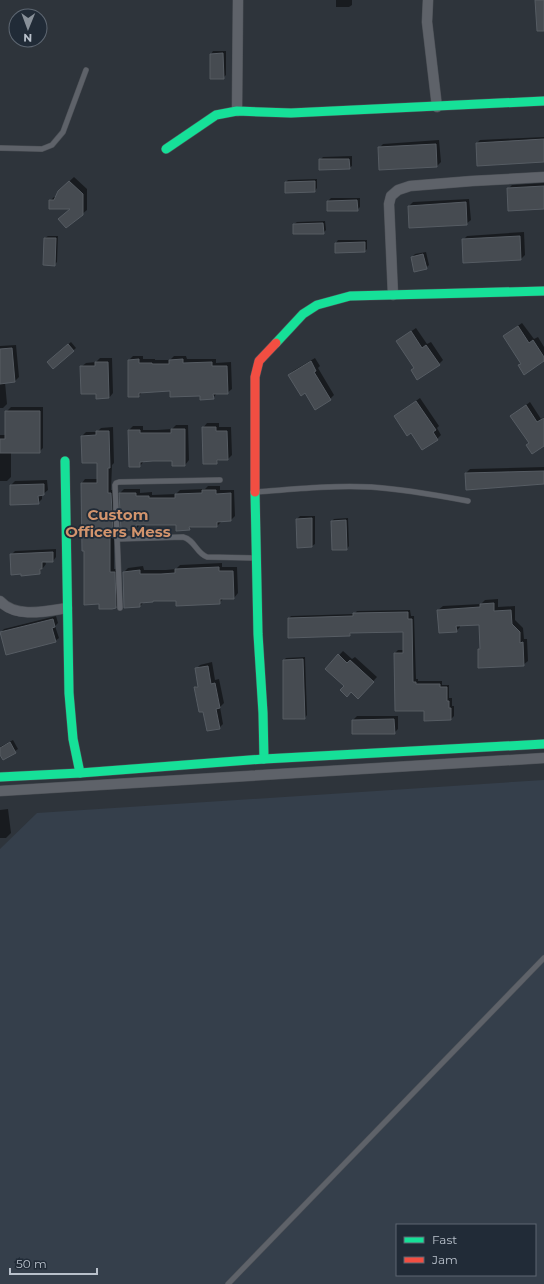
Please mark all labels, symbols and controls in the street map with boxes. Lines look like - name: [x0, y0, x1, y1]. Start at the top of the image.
- north arrow: [8, 8, 48, 48]
- text: N: [23, 31, 32, 45]
- district label: Custom Officers Mess: [65, 505, 171, 541]
- legend: [396, 1224, 536, 1276]
- text: Fast: [432, 1232, 457, 1247]
- scale bar: [10, 1250, 97, 1276]
- text: Jam: [431, 1252, 458, 1267]
- text: 50 m: [16, 1256, 47, 1271]

